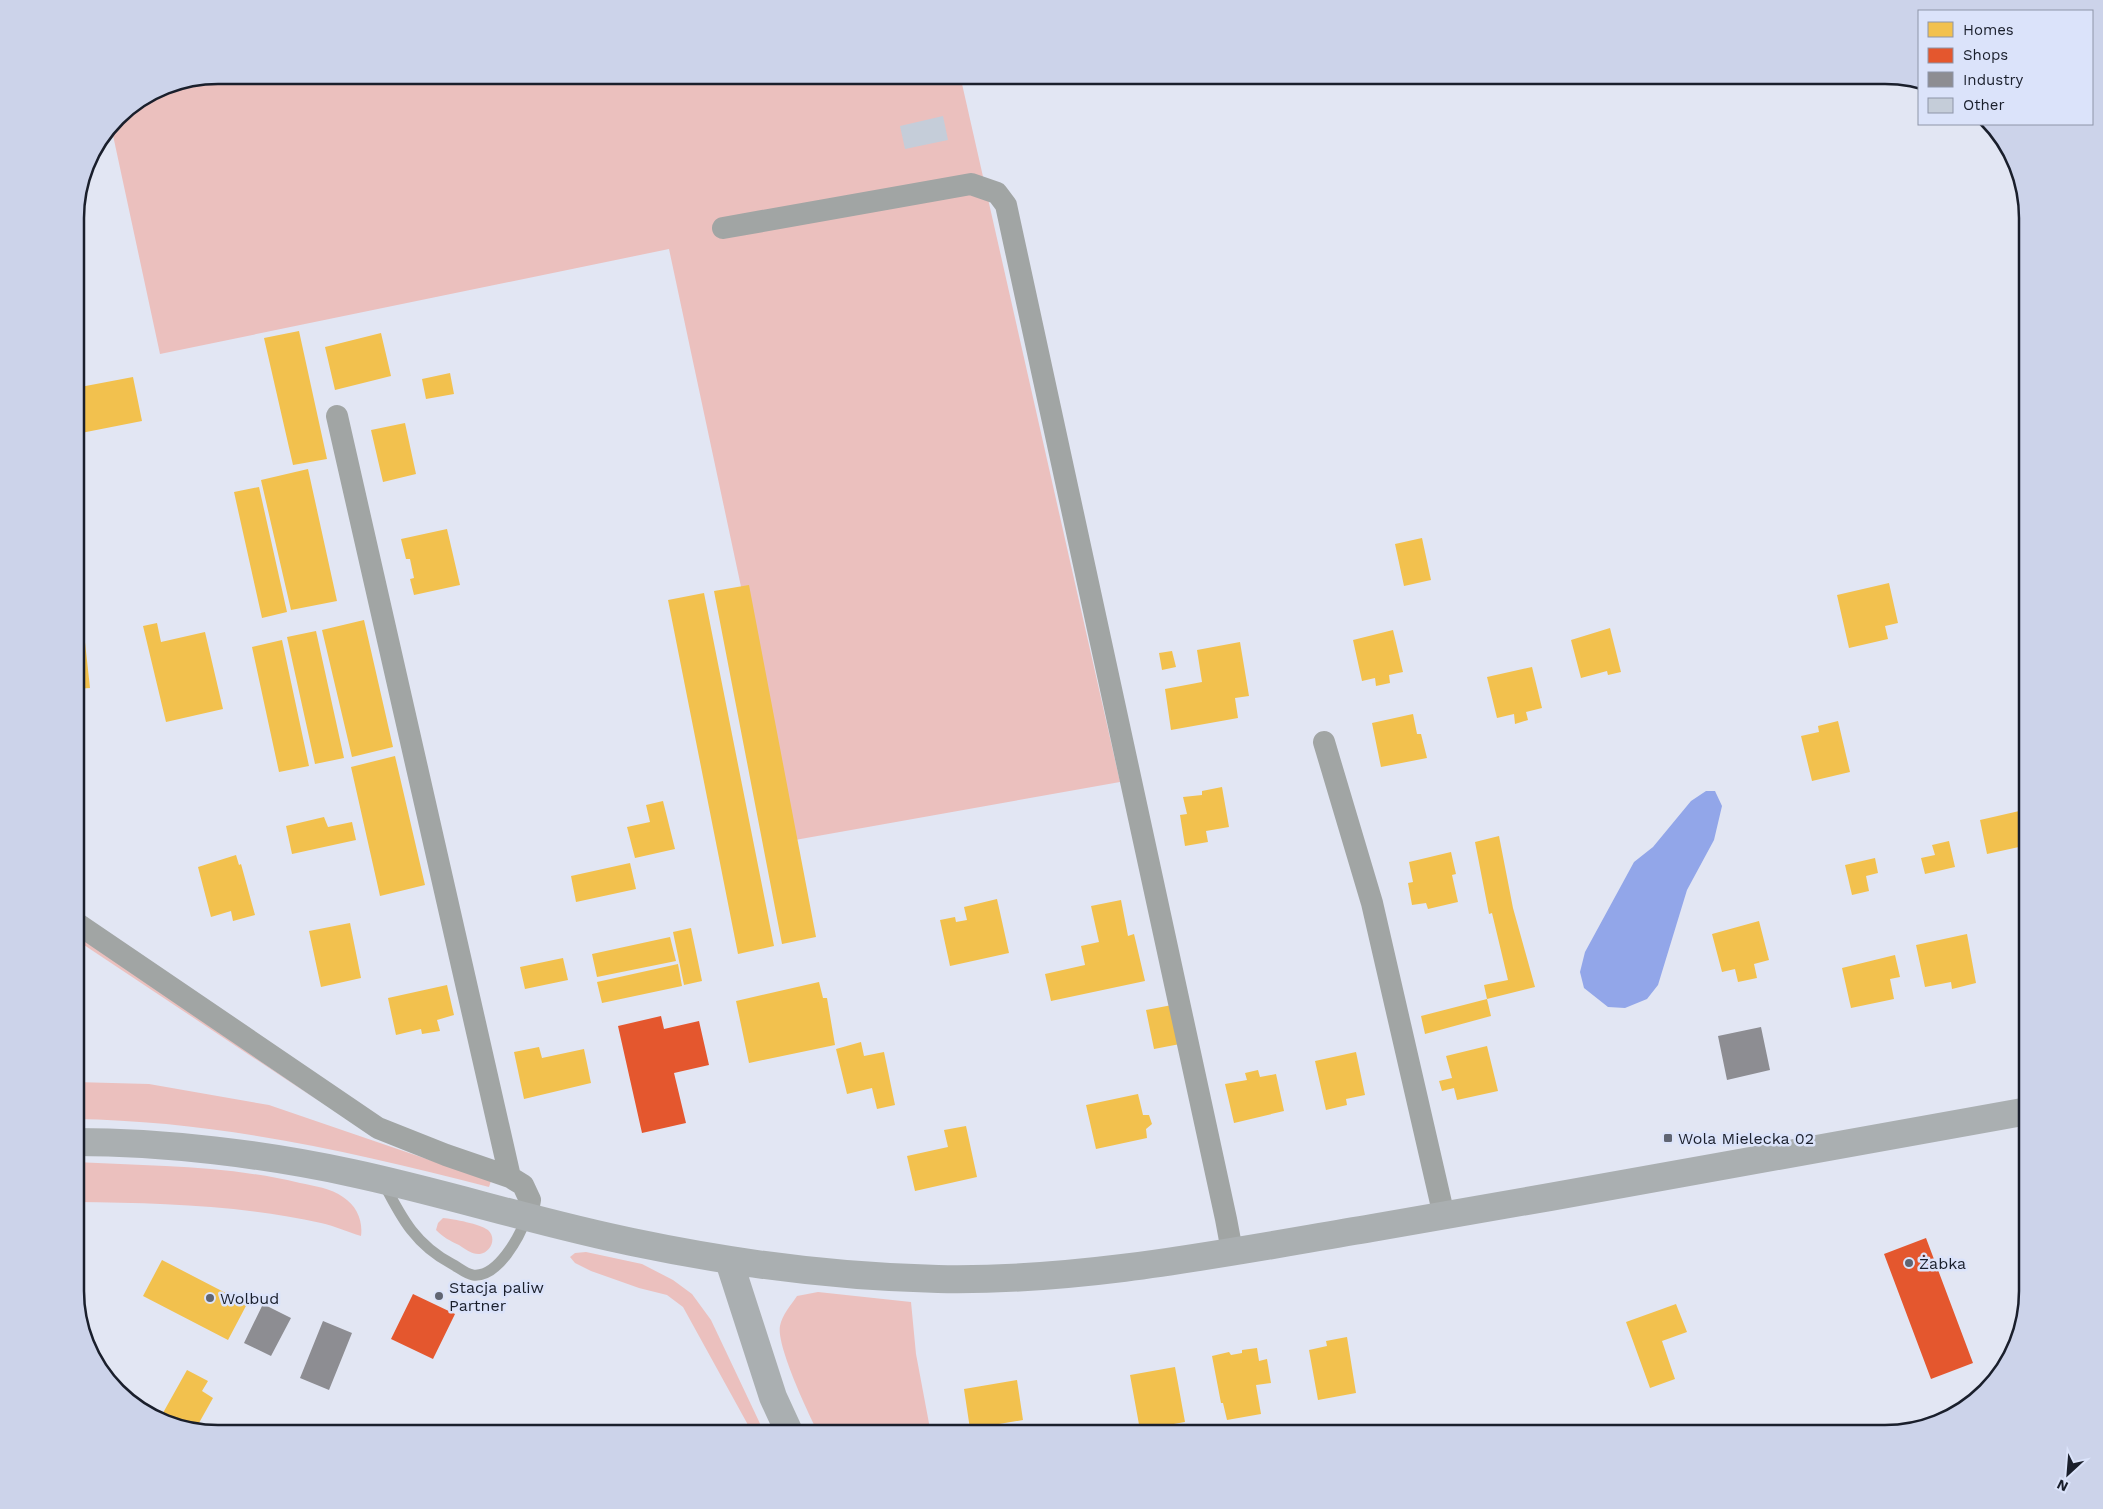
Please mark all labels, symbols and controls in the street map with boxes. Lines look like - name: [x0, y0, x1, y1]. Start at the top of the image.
- legend: [1918, 10, 2093, 125]
- text: Homes: [1963, 21, 2014, 39]
- text: Shops: [1963, 46, 2008, 64]
- text: Industry: [1963, 71, 2024, 89]
- text: Other: [1963, 96, 2005, 114]
- place label: Wola Mielecka 02: [1678, 1129, 1814, 1148]
- marker: Wola Mielecka 02: [1662, 1132, 1674, 1144]
- place label: Żabka: [1919, 1254, 1966, 1273]
- marker: Żabka: [1903, 1257, 1915, 1269]
- place label: Stacja paliw Partner: [449, 1278, 544, 1315]
- place label: Wolbud: [220, 1289, 279, 1308]
- marker: Stacja paliw Partner: [433, 1290, 445, 1302]
- marker: Wolbud: [204, 1292, 216, 1304]
- north arrow: [2043, 1449, 2093, 1499]
- text: N: [2054, 1476, 2070, 1495]

